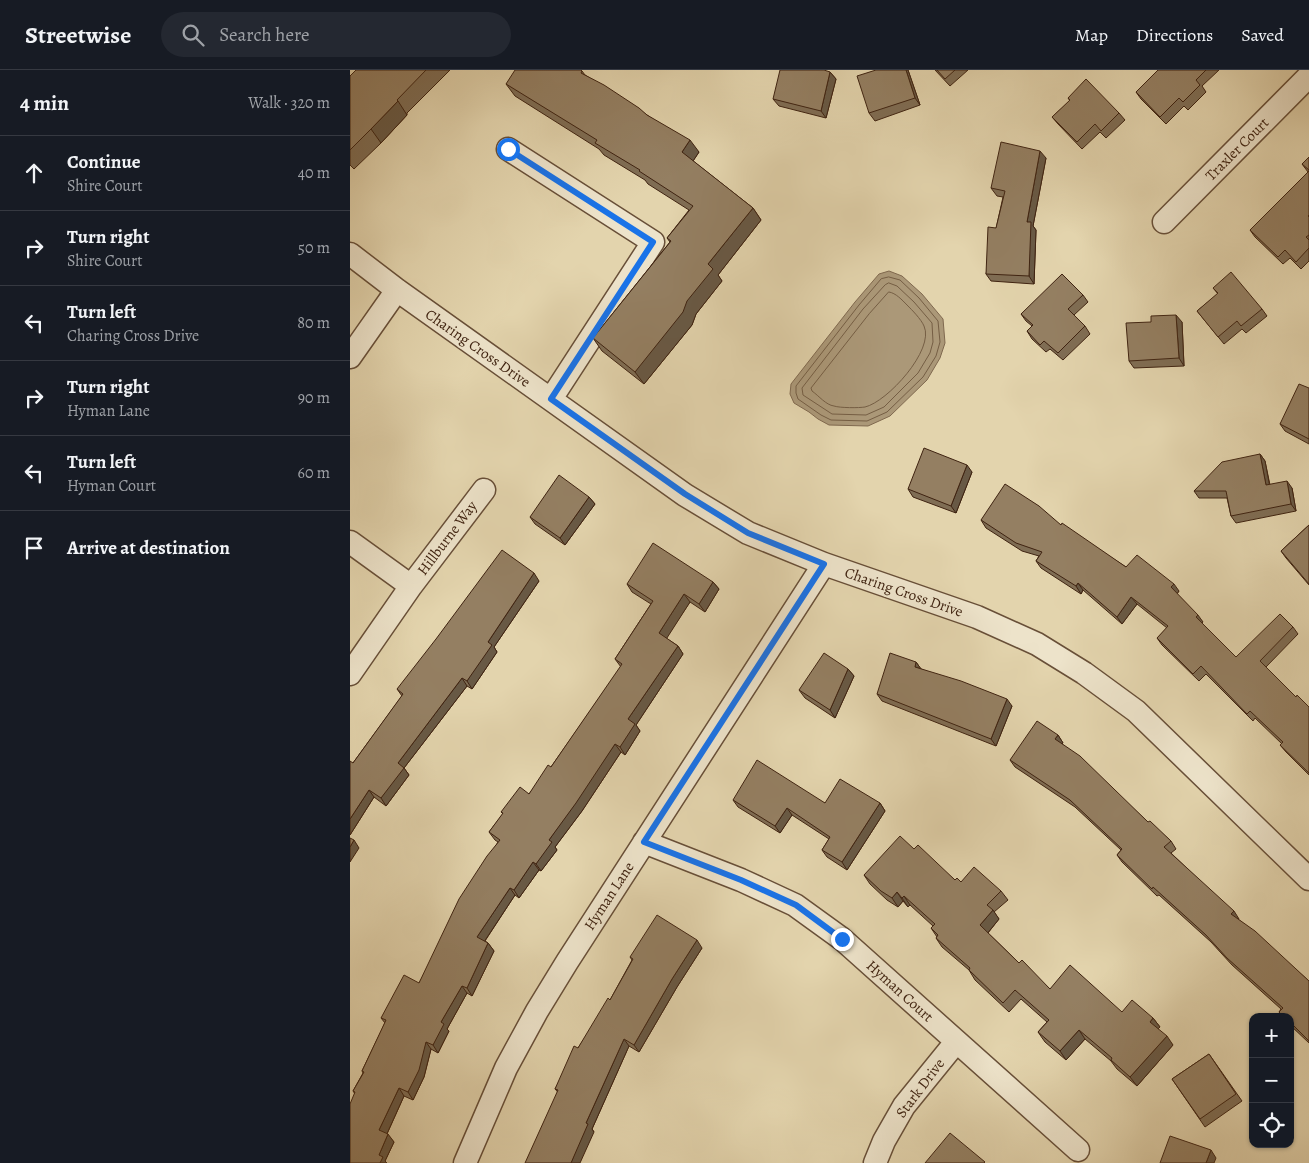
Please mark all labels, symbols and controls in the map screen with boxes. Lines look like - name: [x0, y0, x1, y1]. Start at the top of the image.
- search box: [161, 12, 511, 57]
- text: Streetwise: [25, 19, 131, 51]
- icon: search: [179, 21, 207, 49]
- text: Search here: [219, 22, 310, 48]
- text: Map: [1075, 23, 1108, 47]
- text: Directions: [1136, 23, 1213, 47]
- text: Saved: [1241, 23, 1284, 47]
- text: 4 min: [20, 89, 69, 117]
- text: Walk · 320 m: [248, 92, 330, 114]
- street label: Traxler Court: [1201, 113, 1273, 185]
- route start: [497, 138, 520, 161]
- text: Continue: [67, 149, 141, 175]
- icon: ahead: [20, 159, 48, 187]
- text: 40 m: [298, 162, 330, 184]
- text: Shire Court: [67, 175, 142, 197]
- text: Turn right: [67, 224, 149, 250]
- icon: right: [20, 234, 48, 262]
- text: 50 m: [298, 237, 330, 259]
- text: Shire Court: [67, 250, 142, 272]
- text: Turn left: [67, 299, 136, 325]
- street label: Charing Cross Drive: [422, 304, 535, 392]
- icon: left: [20, 309, 48, 337]
- text: 80 m: [297, 312, 330, 334]
- text: Charing Cross Drive: [67, 325, 199, 347]
- text: Turn right: [67, 374, 149, 400]
- icon: right: [20, 384, 48, 412]
- text: 90 m: [298, 387, 330, 409]
- text: Hyman Lane: [67, 400, 150, 422]
- text: Turn left: [67, 449, 136, 475]
- icon: left: [20, 459, 48, 487]
- text: 60 m: [298, 462, 330, 484]
- text: Hyman Court: [67, 475, 156, 497]
- street label: Hillburne Way: [412, 496, 482, 579]
- icon: arrive: [20, 534, 48, 562]
- text: Arrive at destination: [67, 535, 230, 561]
- street label: Charing Cross Drive: [842, 562, 966, 622]
- street label: Hyman Lane: [579, 858, 639, 934]
- route end: [831, 928, 854, 951]
- street label: Hyman Court: [862, 956, 938, 1026]
- map controls: [1249, 1013, 1294, 1148]
- button: +: [1249, 1013, 1294, 1058]
- street label: Stark Drive: [891, 1054, 949, 1122]
- button: −: [1249, 1058, 1294, 1103]
- button: locate: [1249, 1103, 1294, 1148]

